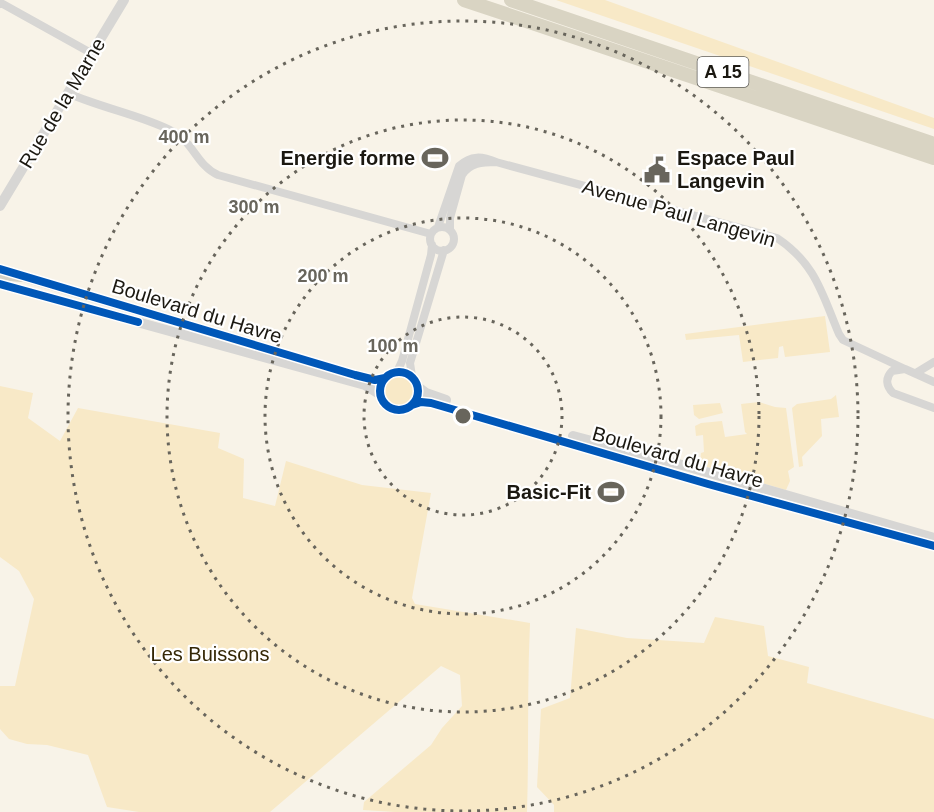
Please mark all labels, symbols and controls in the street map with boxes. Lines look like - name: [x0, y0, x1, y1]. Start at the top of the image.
- street label: Rue de la Marne: [14, 34, 110, 172]
- road number: A 15: [698, 57, 748, 87]
- text: 400 m: [158, 127, 210, 147]
- sports icon: Energie forme: [420, 143, 450, 173]
- place label: Energie forme: [281, 147, 415, 169]
- place label: Espace Paul Langevin: [677, 147, 795, 192]
- public building icon: Espace Paul Langevin: [642, 155, 672, 185]
- street label: Avenue Paul Langevin: [580, 175, 778, 251]
- text: 300 m: [228, 197, 280, 217]
- text: 200 m: [297, 266, 349, 286]
- street label: Boulevard du Havre: [109, 275, 285, 347]
- text: 100 m: [367, 336, 419, 356]
- centre of rings: [453, 406, 473, 426]
- street label: Boulevard du Havre: [590, 422, 766, 492]
- sports icon: Basic-Fit: [596, 477, 626, 507]
- place label: Basic-Fit: [507, 481, 591, 503]
- park label: Les Buissons: [151, 643, 269, 665]

